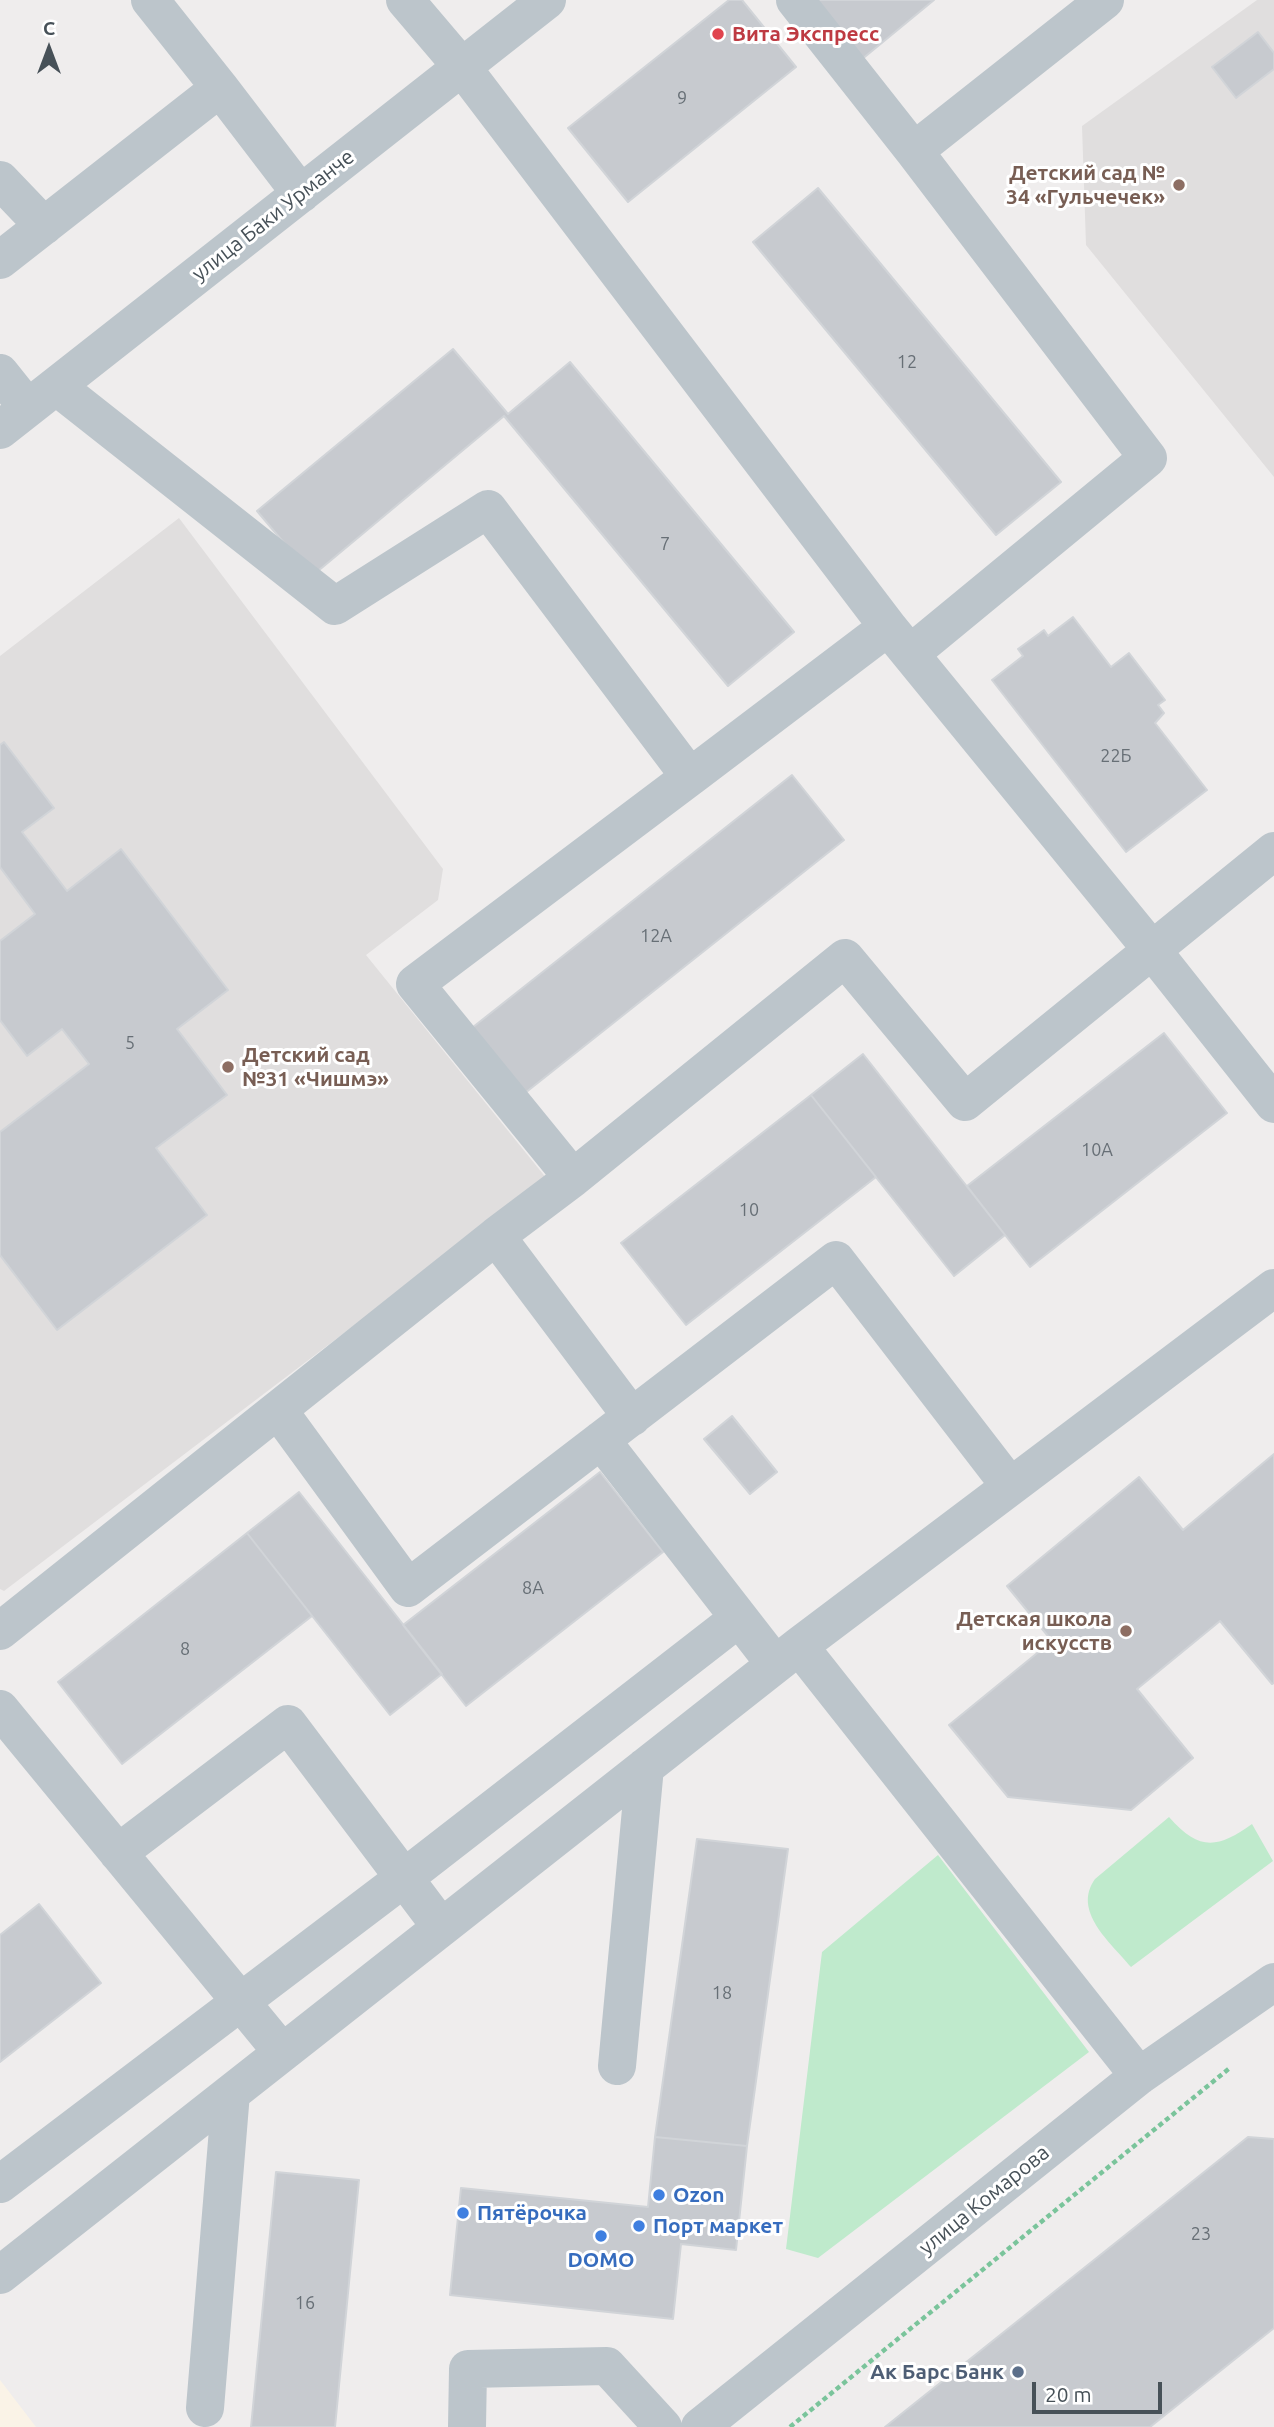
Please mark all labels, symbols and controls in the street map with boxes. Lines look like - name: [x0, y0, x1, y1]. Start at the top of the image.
- north arrow: [14, 14, 84, 84]
- text: С: [43, 17, 55, 39]
- place label: Вита Экспресс: [732, 21, 879, 47]
- marker: Вита Экспресс: [710, 26, 726, 42]
- house number: 9: [677, 87, 687, 109]
- street label: улица Баки Урманче: [187, 144, 359, 286]
- place label: Детский сад № 34 «Гульчечек»: [1006, 160, 1165, 210]
- marker: Детский сад № 34 «Гульчечек»: [1171, 177, 1187, 193]
- house number: 12: [897, 351, 917, 373]
- house number: 7: [660, 533, 670, 555]
- house number: 22Б: [1100, 745, 1132, 767]
- house number: 12А: [640, 925, 672, 947]
- house number: 5: [125, 1032, 135, 1054]
- place label: Детский сад №31 «Чишмэ»: [242, 1042, 389, 1092]
- marker: Детский сад №31 «Чишмэ»: [220, 1059, 236, 1075]
- house number: 10А: [1081, 1139, 1113, 1161]
- house number: 10: [739, 1199, 759, 1221]
- house number: 8А: [522, 1577, 544, 1599]
- place label: Детская школа искусств: [956, 1606, 1112, 1656]
- marker: Детская школа искусств: [1118, 1623, 1134, 1639]
- house number: 8: [180, 1638, 190, 1660]
- house number: 18: [712, 1982, 732, 2004]
- street label: улица Комарова: [914, 2140, 1054, 2260]
- place label: Ozon: [673, 2182, 724, 2208]
- marker: Ozon: [651, 2187, 667, 2203]
- place label: Пятёрочка: [477, 2200, 587, 2226]
- marker: Пятёрочка: [455, 2205, 471, 2221]
- place label: Порт маркет: [653, 2213, 783, 2239]
- marker: Порт маркет: [631, 2218, 647, 2234]
- house number: 23: [1191, 2223, 1211, 2245]
- marker: DOMO: [593, 2228, 609, 2244]
- place label: DOMO: [567, 2247, 635, 2273]
- house number: 16: [295, 2292, 315, 2314]
- place label: Ак Барс Банк: [870, 2359, 1004, 2385]
- marker: Ак Барс Банк: [1010, 2364, 1026, 2380]
- scale bar: [1036, 2368, 1166, 2412]
- text: 20 m: [1045, 2382, 1092, 2406]

